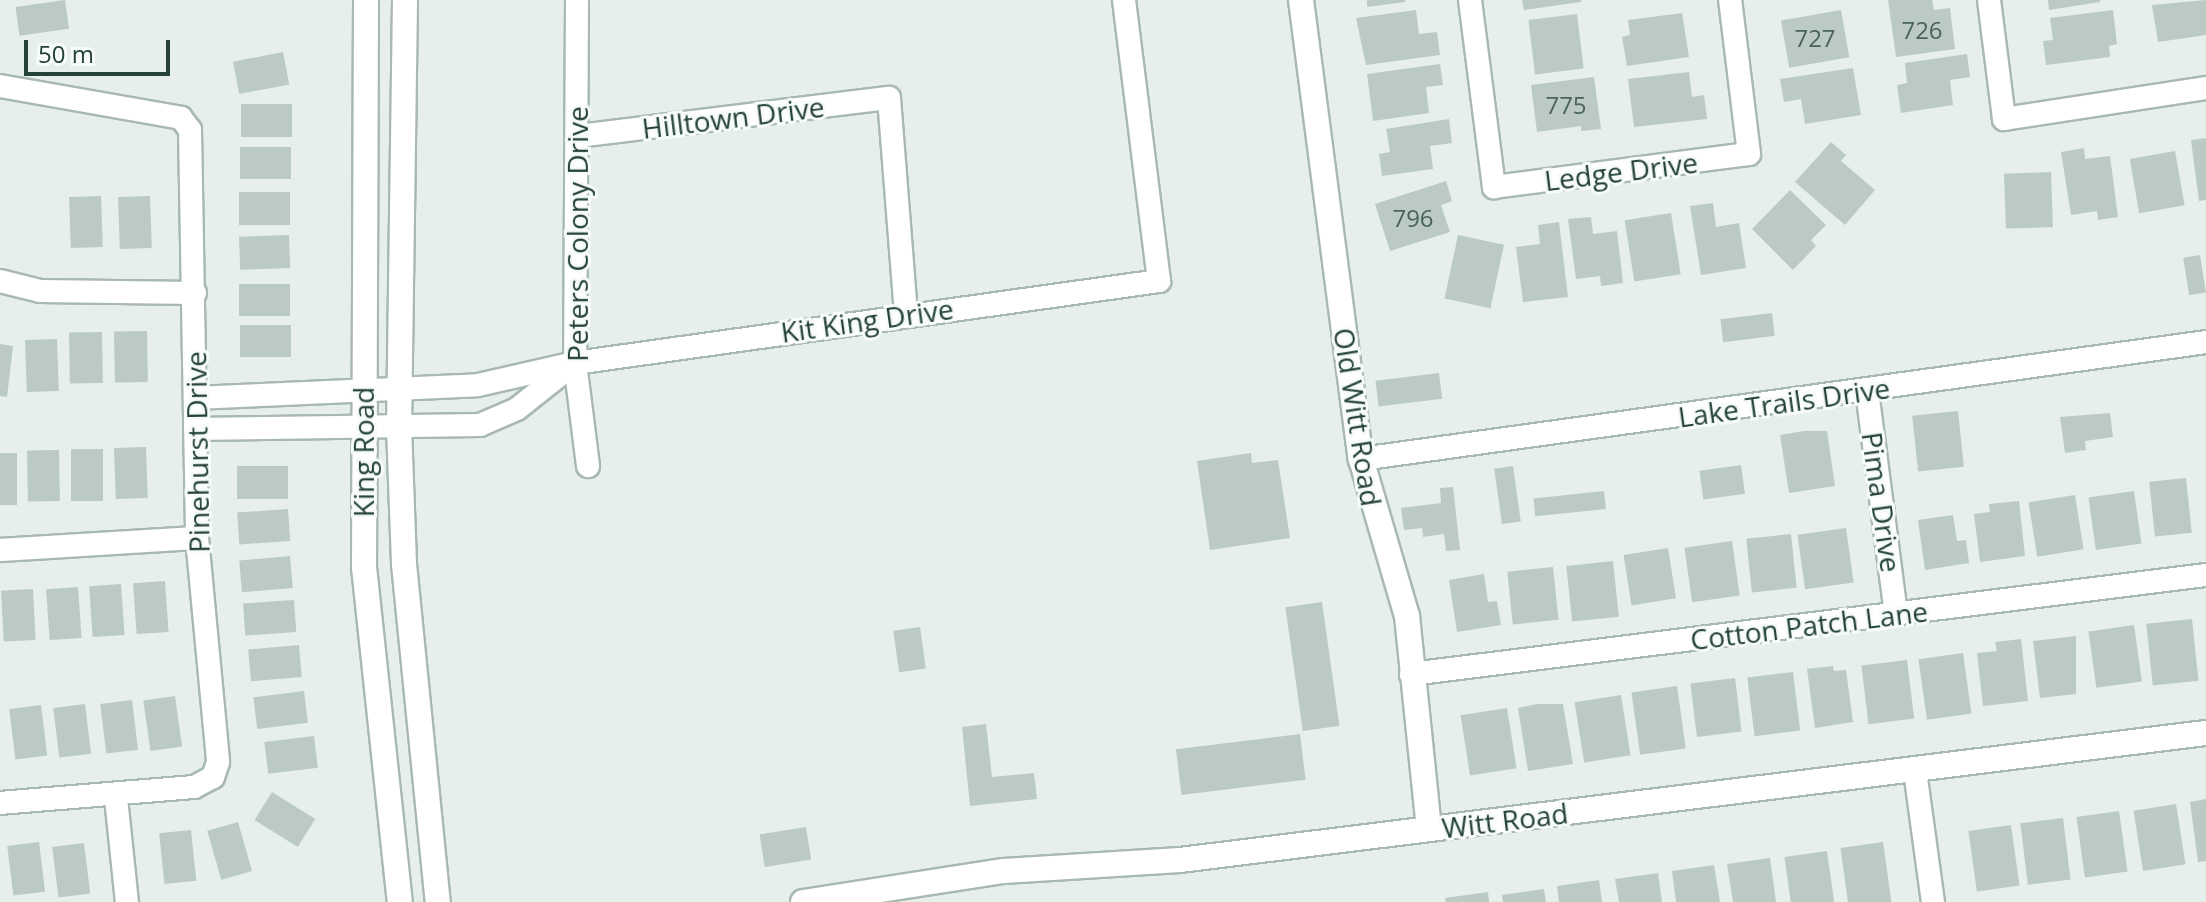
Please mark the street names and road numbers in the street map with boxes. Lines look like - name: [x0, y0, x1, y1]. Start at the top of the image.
- street label: Hilltown Drive: [640, 89, 826, 145]
- street label: Peters Colony Drive: [560, 106, 594, 362]
- street label: Ledge Drive: [1542, 145, 1700, 197]
- street label: Kit King Drive: [779, 291, 955, 349]
- street label: Old Witt Road: [1327, 325, 1389, 509]
- street label: Pinehurst Drive: [178, 351, 216, 553]
- street label: Lake Trails Drive: [1676, 371, 1892, 433]
- street label: King Road: [346, 387, 380, 517]
- street label: Pima Drive: [1856, 430, 1908, 574]
- street label: Cotton Patch Lane: [1688, 594, 1930, 656]
- street label: Witt Road: [1440, 796, 1570, 844]

